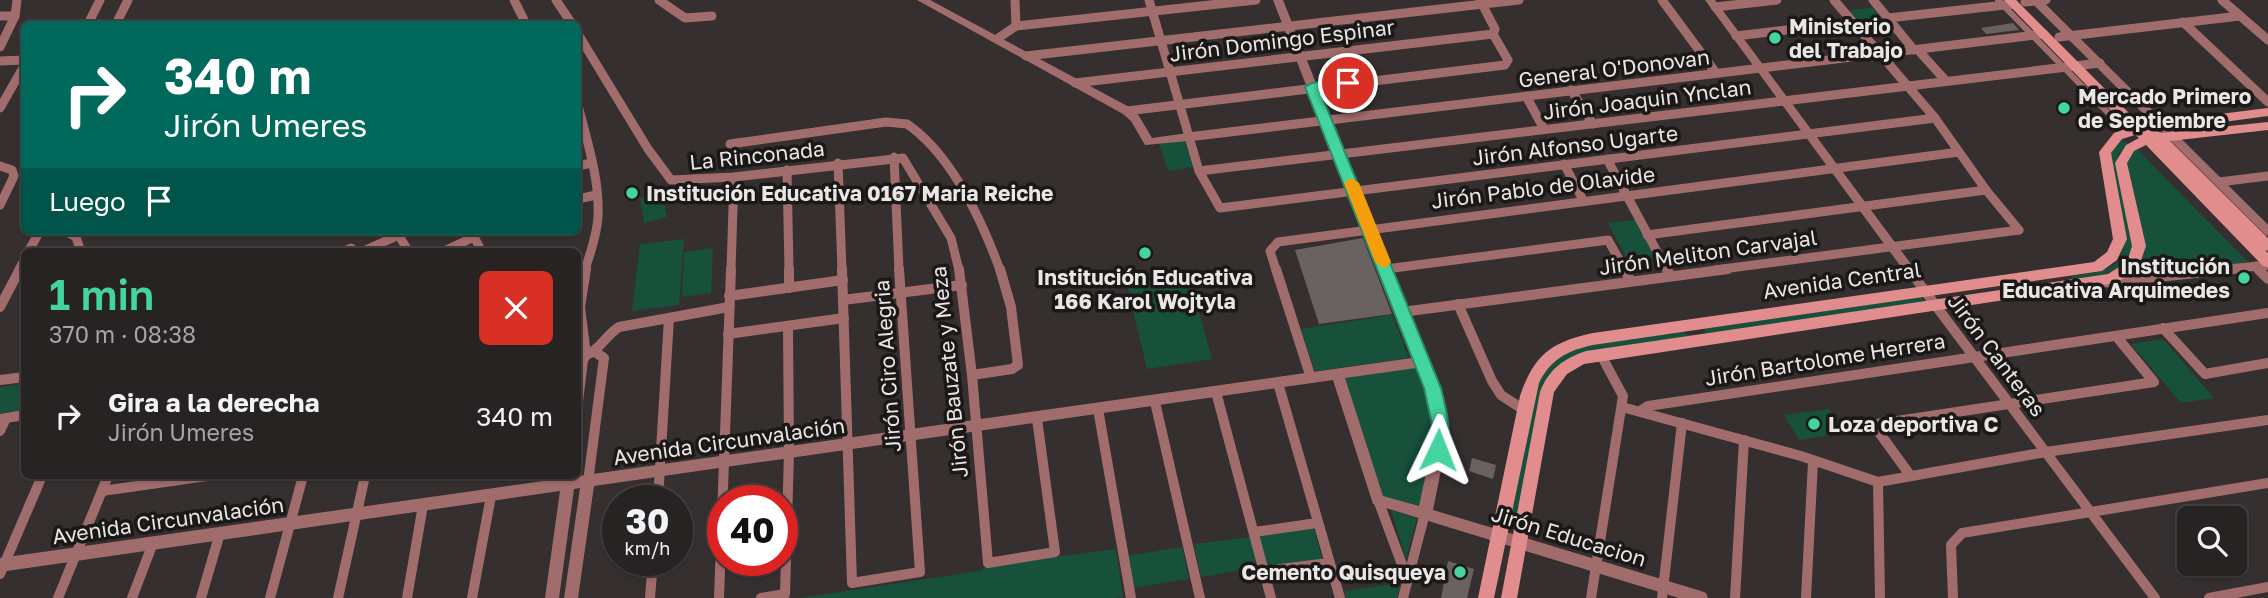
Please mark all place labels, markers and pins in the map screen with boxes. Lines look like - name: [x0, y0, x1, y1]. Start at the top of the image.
- place label: Ministerio del Trabajo: [1789, 13, 1903, 63]
- marker: Ministerio del Trabajo: [1767, 30, 1783, 46]
- pin: [1318, 53, 1378, 113]
- place label: Mercado Primero de Septiembre: [2078, 83, 2251, 133]
- marker: Mercado Primero de Septiembre: [2056, 100, 2072, 116]
- place label: Institución Educativa 0167 Maria Reiche: [646, 180, 1053, 206]
- marker: Institución Educativa 0167 Maria Reiche: [624, 185, 640, 201]
- marker: Institución Educativa 166 Karol Wojtyla: [1137, 245, 1153, 261]
- place label: Institución Educativa Arquimedes: [2002, 253, 2230, 303]
- place label: Institución Educativa 166 Karol Wojtyla: [1037, 264, 1253, 314]
- marker: Institución Educativa Arquimedes: [2236, 270, 2252, 286]
- place label: Loza deportiva C: [1828, 411, 1999, 437]
- marker: Loza deportiva C: [1806, 416, 1822, 432]
- place label: Cemento Quisqueya: [1241, 559, 1446, 585]
- marker: Cemento Quisqueya: [1452, 564, 1468, 580]

